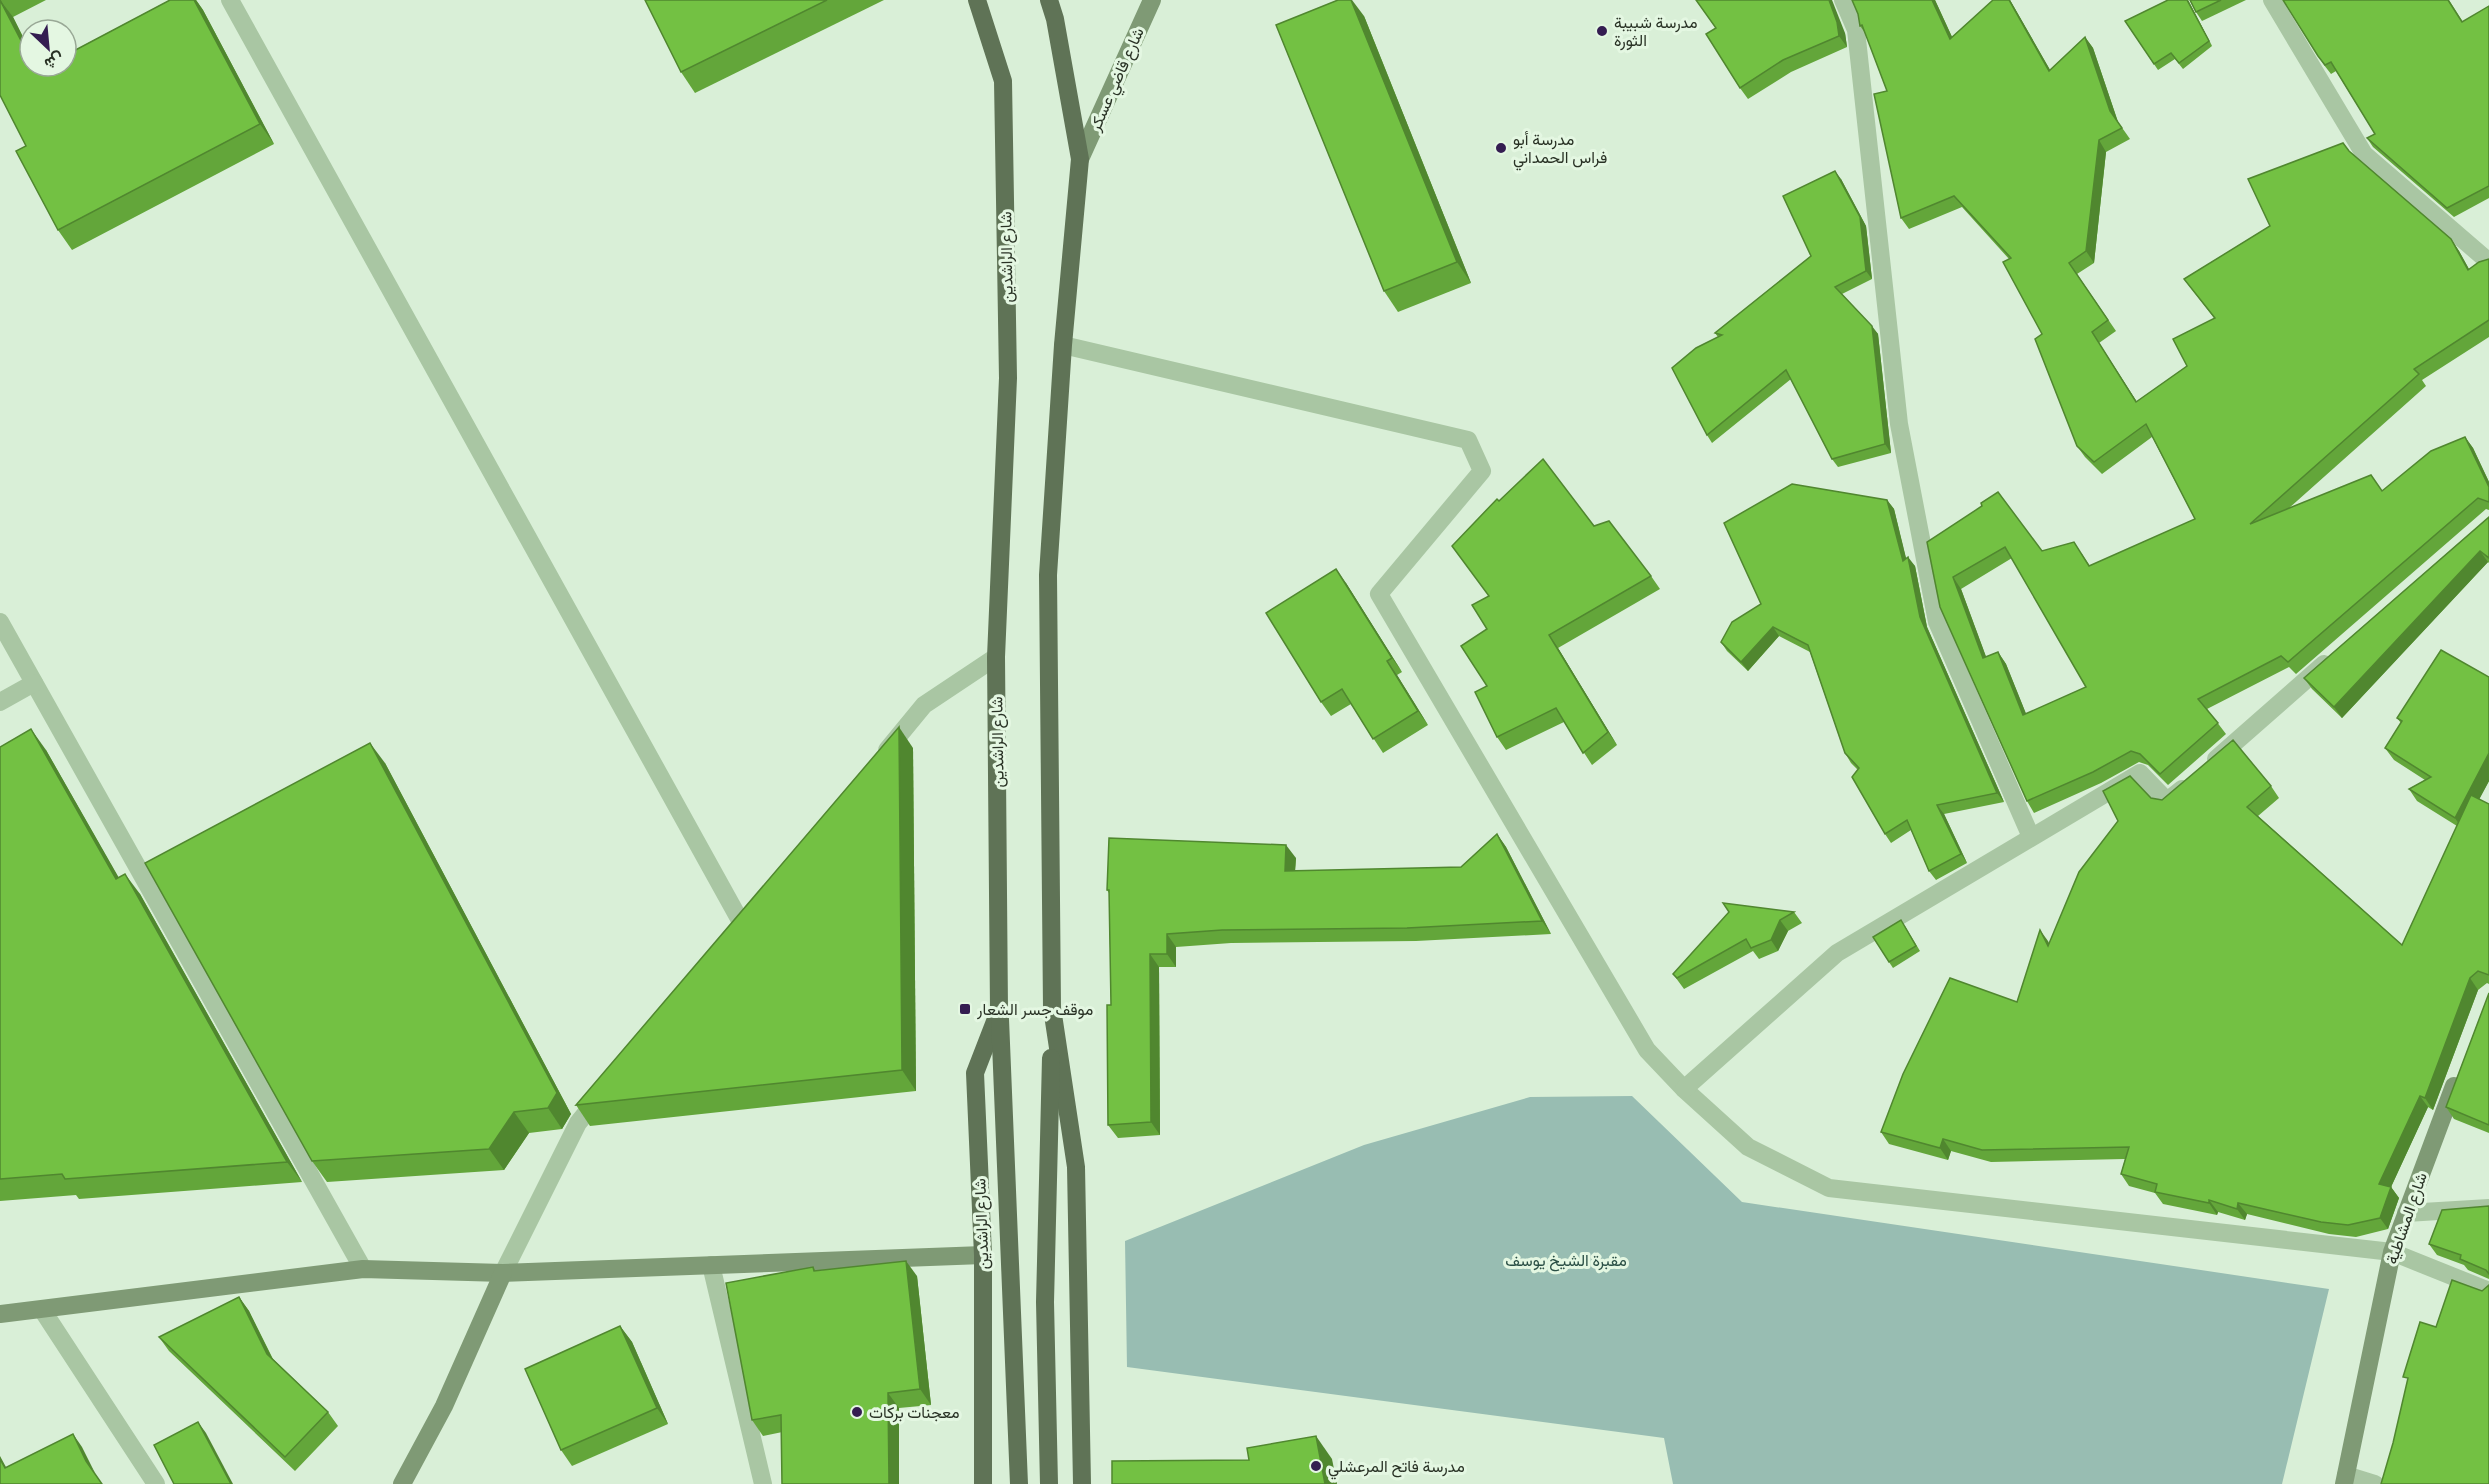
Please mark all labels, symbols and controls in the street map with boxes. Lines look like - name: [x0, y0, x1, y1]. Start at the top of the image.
- place label: مدرسة شبيبة الثورة: [1614, 13, 1698, 51]
- north arrow: [18, 18, 78, 78]
- marker: مدرسة شبيبة الثورة: [1595, 24, 1609, 38]
- street label: شارع قاضي عسكر: [1085, 25, 1151, 136]
- text: ش: [42, 48, 67, 74]
- place label: مدرسة أبو فراس الحمداني: [1513, 130, 1607, 171]
- marker: مدرسة أبو فراس الحمداني: [1494, 141, 1508, 155]
- street label: شارع الراشدين: [996, 211, 1019, 303]
- street label: شارع الراشدين: [987, 696, 1010, 788]
- place label: موقف جسر الشعار: [976, 1000, 1093, 1020]
- marker: موقف جسر الشعار: [958, 1002, 972, 1016]
- street label: شارع المشاطية: [2382, 1170, 2433, 1267]
- street label: شارع الراشدين: [970, 1178, 995, 1270]
- park label: مقبرة الشيخ يوسف: [1505, 1251, 1627, 1272]
- place label: معجنات بركات: [869, 1403, 960, 1423]
- marker: معجنات بركات: [850, 1405, 864, 1419]
- place label: مدرسة فاتح المرعشلي: [1328, 1457, 1465, 1480]
- marker: مدرسة فاتح المرعشلي: [1309, 1459, 1323, 1473]

